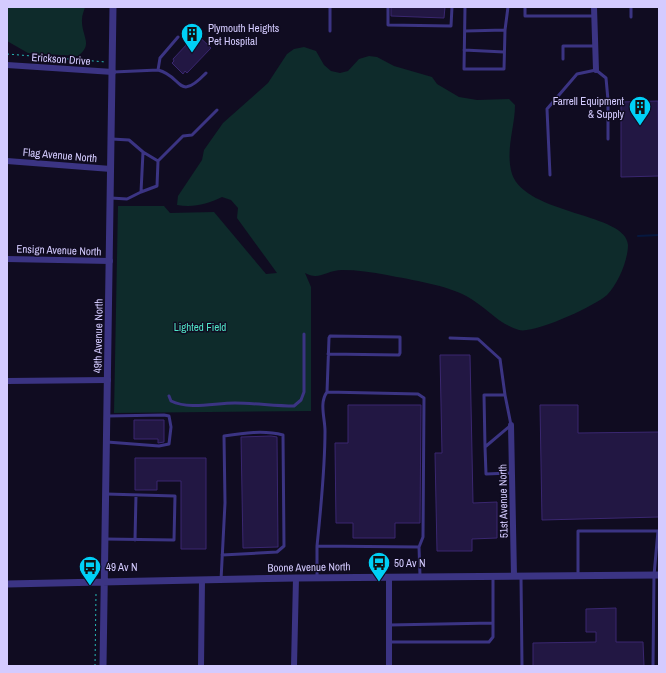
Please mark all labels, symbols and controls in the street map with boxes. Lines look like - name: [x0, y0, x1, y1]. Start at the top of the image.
- building icon: Plymouth Heights Pet Hospital: [179, 21, 205, 54]
- place label: Plymouth Heights Pet Hospital: [208, 21, 280, 48]
- street label: Erickson Drive: [31, 50, 91, 68]
- place label: Farrell Equipment & Supply: [553, 94, 624, 121]
- building icon: Farrell Equipment & Supply: [627, 94, 653, 127]
- street label: Flag Avenue North: [22, 145, 98, 165]
- street label: Ensign Avenue North: [16, 242, 102, 258]
- street label: 49th Avenue North: [90, 299, 106, 373]
- park label: Lighted Field: [174, 320, 226, 334]
- street label: 51st Avenue North: [495, 464, 511, 538]
- bus stop icon: 50 Av N: [366, 550, 392, 583]
- bus stop icon: 49 Av N: [77, 554, 103, 587]
- place label: 50 Av N: [394, 556, 425, 570]
- street label: Boone Avenue North: [267, 559, 351, 575]
- place label: 49 Av N: [106, 560, 137, 574]

